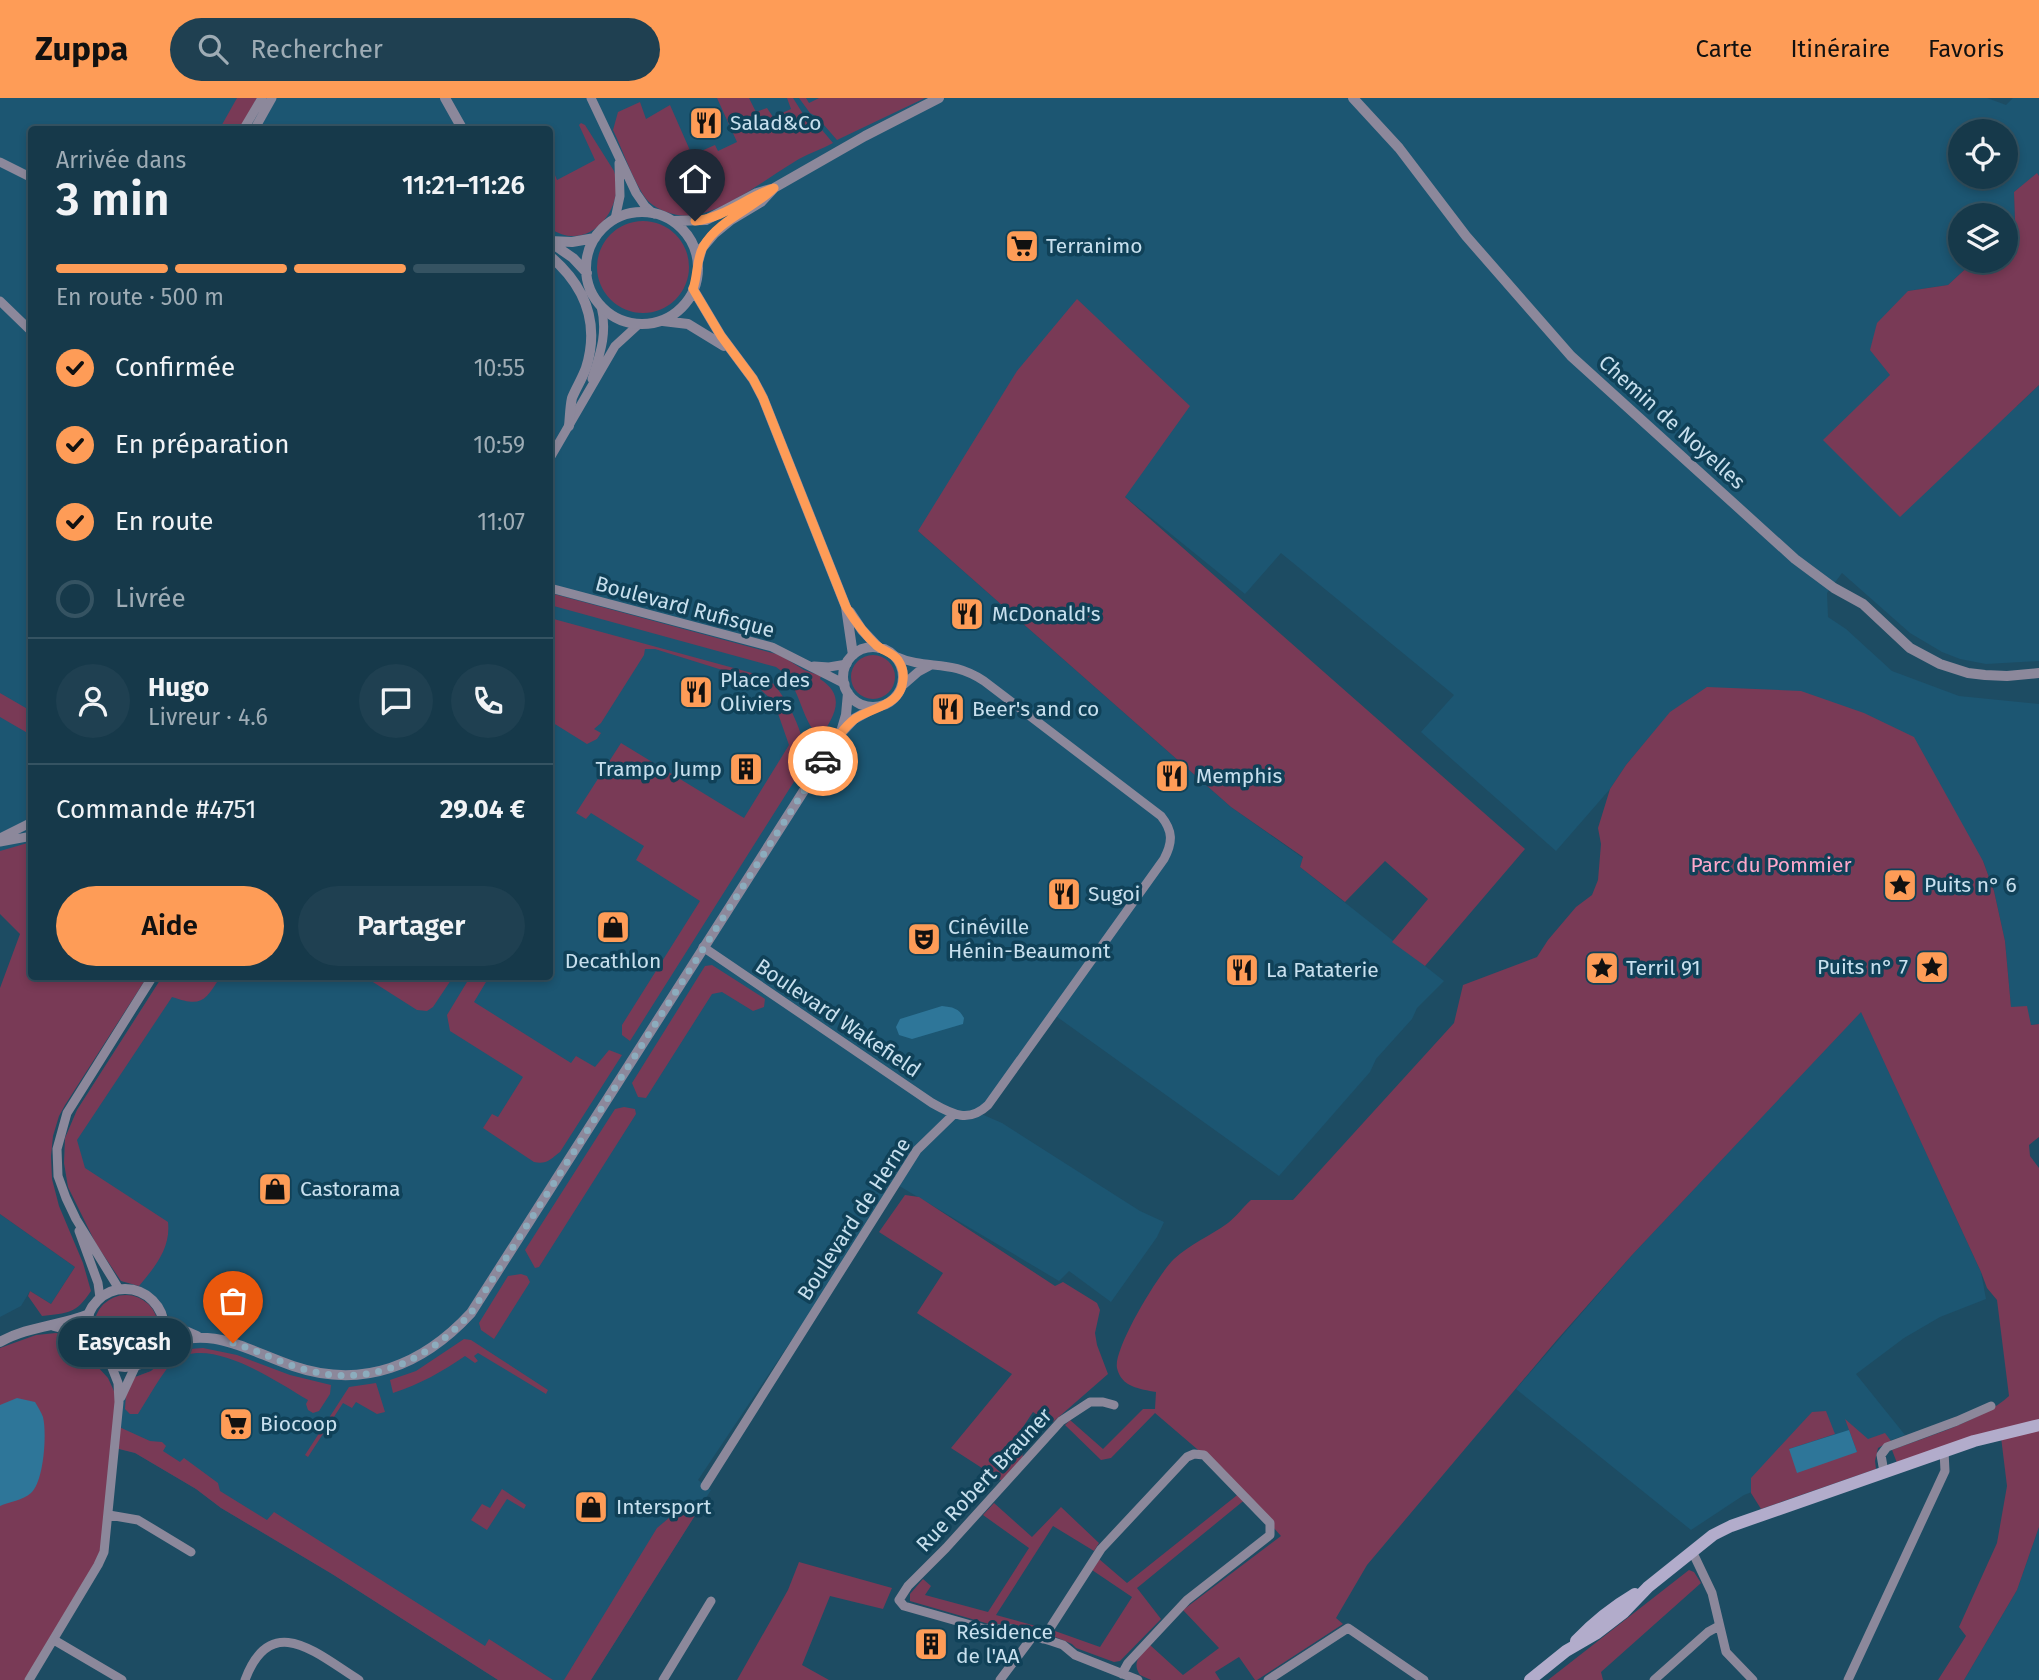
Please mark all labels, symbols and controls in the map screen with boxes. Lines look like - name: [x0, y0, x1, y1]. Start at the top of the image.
- search box: [170, 18, 660, 81]
- text: Zuppa: [35, 29, 128, 69]
- icon: search: [194, 30, 232, 68]
- text: Rechercher: [250, 34, 383, 65]
- text: Carte: [1696, 35, 1752, 63]
- text: Itinéraire: [1790, 35, 1890, 63]
- text: Favoris: [1928, 35, 2004, 63]
- restaurant icon: Salad&Co: [687, 104, 725, 142]
- place label: Salad&Co: [730, 110, 822, 136]
- map controls: [1948, 119, 2018, 273]
- button: locate: [1948, 119, 2018, 189]
- text: Arrivée dans: [56, 146, 186, 174]
- pin: [665, 149, 725, 221]
- icon: home: [676, 160, 714, 198]
- text: 11:21–11:26: [402, 170, 525, 201]
- text: 3 min: [56, 172, 170, 227]
- button: layers: [1948, 203, 2018, 273]
- supermarket icon: Terranimo: [1003, 227, 1041, 265]
- place label: Terranimo: [1046, 233, 1143, 259]
- text: En route · 500 m: [56, 283, 224, 311]
- icon: check: [56, 349, 94, 387]
- street label: Chemin de Noyelles: [1593, 349, 1751, 495]
- text: Confirmée: [115, 352, 235, 383]
- text: 10:55: [474, 354, 525, 382]
- icon: check: [56, 426, 94, 464]
- text: En préparation: [115, 429, 289, 460]
- text: 10:59: [473, 431, 525, 459]
- icon: check: [56, 503, 94, 541]
- text: En route: [115, 506, 214, 537]
- text: 11:07: [477, 508, 525, 536]
- street label: Boulevard Rufisque: [592, 571, 778, 643]
- text: Livrée: [115, 583, 186, 614]
- restaurant icon: McDonald's: [948, 595, 986, 633]
- place label: McDonald's: [992, 601, 1101, 627]
- button: person: [56, 664, 130, 738]
- button: chat: [359, 664, 433, 738]
- button: phone: [451, 664, 525, 738]
- place label: Place des Oliviers: [720, 667, 810, 717]
- text: Hugo: [148, 672, 209, 703]
- restaurant icon: Place des Oliviers: [677, 673, 715, 711]
- restaurant icon: Beer's and co: [929, 690, 967, 728]
- place label: Beer's and co: [972, 696, 1099, 722]
- text: Livreur · 4.6: [148, 703, 268, 731]
- courier: [788, 726, 858, 796]
- icon: car: [804, 742, 842, 780]
- building icon: Trampo Jump: [727, 750, 765, 788]
- place label: Trampo Jump: [596, 756, 722, 782]
- restaurant icon: Memphis: [1153, 757, 1191, 795]
- place label: Memphis: [1196, 763, 1282, 789]
- text: Commande #4751: [56, 794, 257, 825]
- text: 29.04 €: [440, 794, 525, 825]
- park label: Parc du Pommier: [1690, 852, 1852, 878]
- place icon: Puits n° 6: [1881, 866, 1919, 904]
- place label: Puits n° 6: [1924, 872, 2017, 898]
- restaurant icon: Sugoi: [1045, 875, 1083, 913]
- place label: Sugoi: [1088, 881, 1140, 907]
- button: Aide: [56, 886, 284, 966]
- button: Partager: [298, 886, 525, 966]
- shop icon: Decathlon: [594, 908, 632, 946]
- place label: Cinéville Hénin-Beaumont: [948, 914, 1111, 964]
- theatre icon: Cinéville Hénin-Beaumont: [905, 920, 943, 958]
- place label: Decathlon: [565, 948, 661, 974]
- place icon: Puits n° 7: [1913, 948, 1951, 986]
- place icon: Terril 91: [1583, 949, 1621, 987]
- restaurant icon: La Pataterie: [1223, 951, 1261, 989]
- street label: Boulevard Wakefield: [750, 953, 926, 1083]
- place label: Puits n° 7: [1817, 954, 1908, 980]
- place label: Terril 91: [1626, 955, 1701, 981]
- place label: La Pataterie: [1266, 957, 1379, 983]
- street label: Boulevard de Herne: [792, 1133, 916, 1305]
- shop icon: Castorama: [256, 1170, 294, 1208]
- place label: Castorama: [300, 1176, 400, 1202]
- pin: [203, 1271, 263, 1343]
- icon: bag: [214, 1282, 252, 1320]
- callout: Easycash: [58, 1318, 191, 1368]
- text: Easycash: [78, 1328, 171, 1356]
- street label: Rue Robert Brauner: [911, 1403, 1057, 1557]
- supermarket icon: Biocoop: [217, 1405, 255, 1443]
- place label: Biocoop: [260, 1411, 338, 1437]
- shop icon: Intersport: [572, 1488, 610, 1526]
- place label: Intersport: [616, 1494, 712, 1520]
- place label: Résidence de l'AA: [956, 1619, 1053, 1669]
- building icon: Résidence de l'AA: [912, 1625, 950, 1663]

